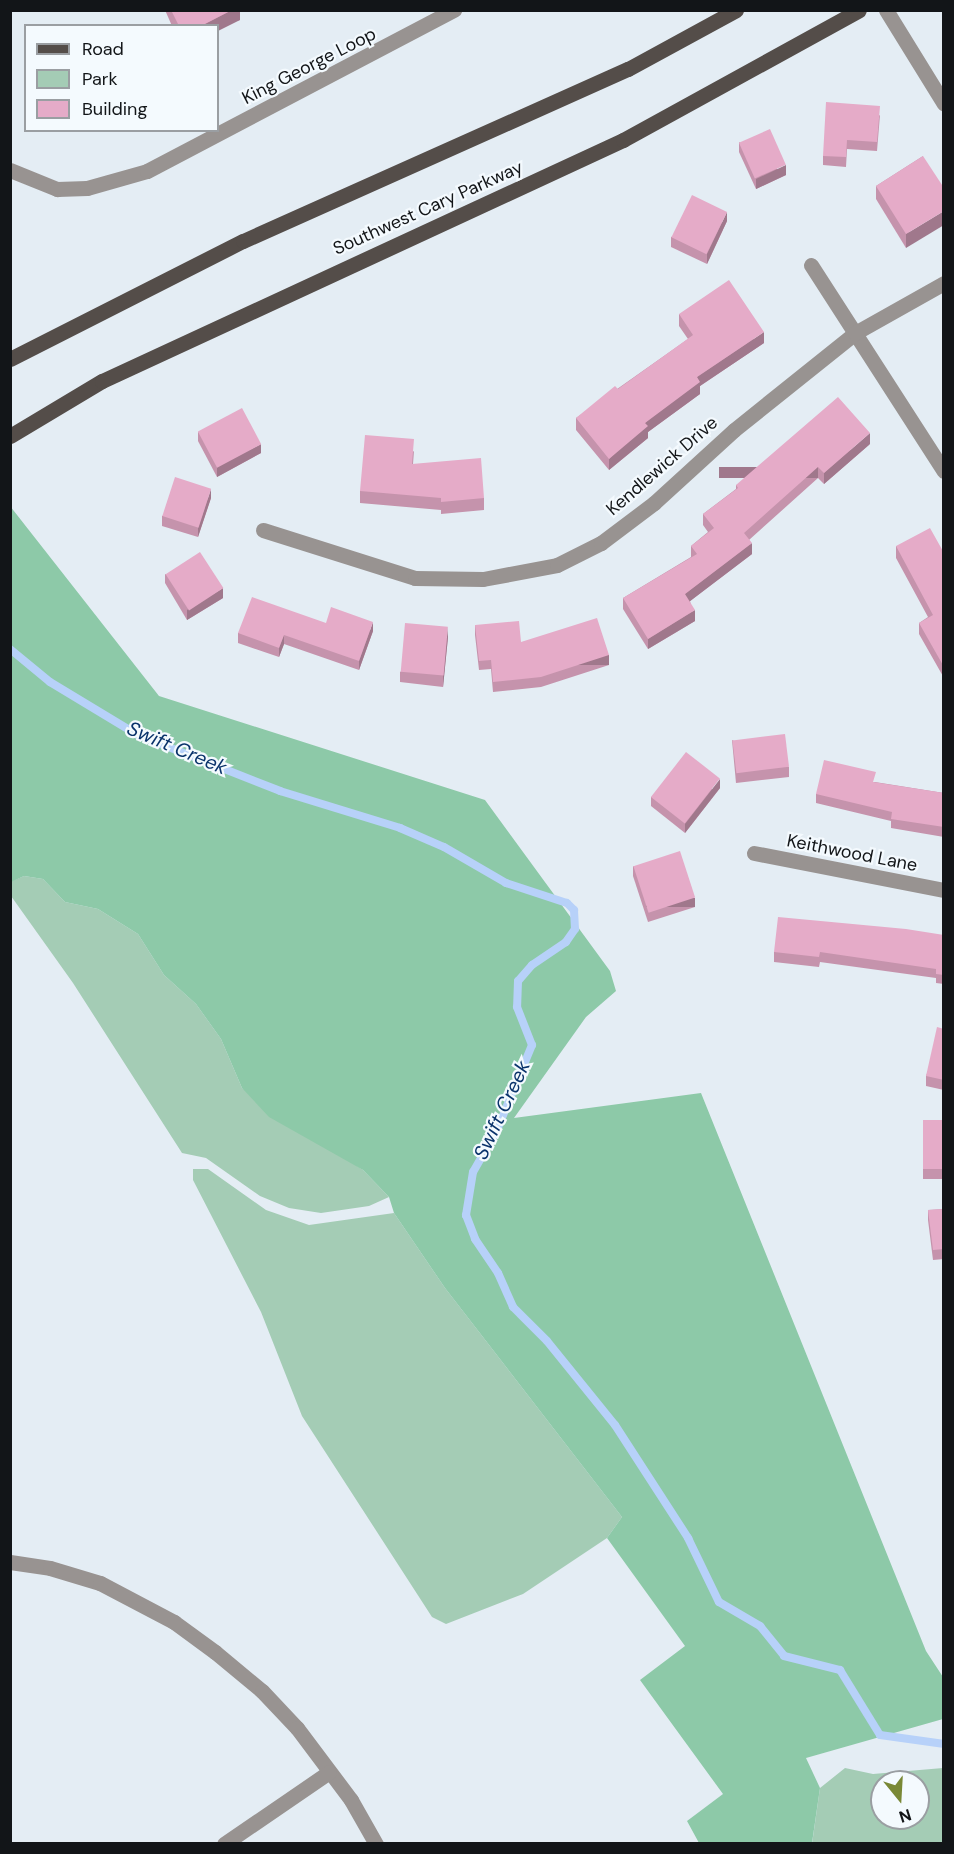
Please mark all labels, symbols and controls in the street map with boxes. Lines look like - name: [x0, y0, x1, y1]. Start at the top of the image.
- street label: King George Loop: [238, 23, 380, 109]
- legend: [24, 24, 219, 132]
- text: Road: [82, 37, 124, 61]
- text: Park: [82, 67, 118, 91]
- text: Building: [82, 97, 147, 121]
- street label: Southwest Cary Parkway: [330, 156, 526, 260]
- street label: Kendlewick Drive: [602, 412, 722, 520]
- water label: Swift Creek: [123, 716, 231, 780]
- street label: Keithwood Lane: [785, 830, 919, 876]
- water label: Swift Creek: [469, 1057, 535, 1163]
- north arrow: [870, 1770, 930, 1830]
- text: N: [896, 1804, 914, 1827]

